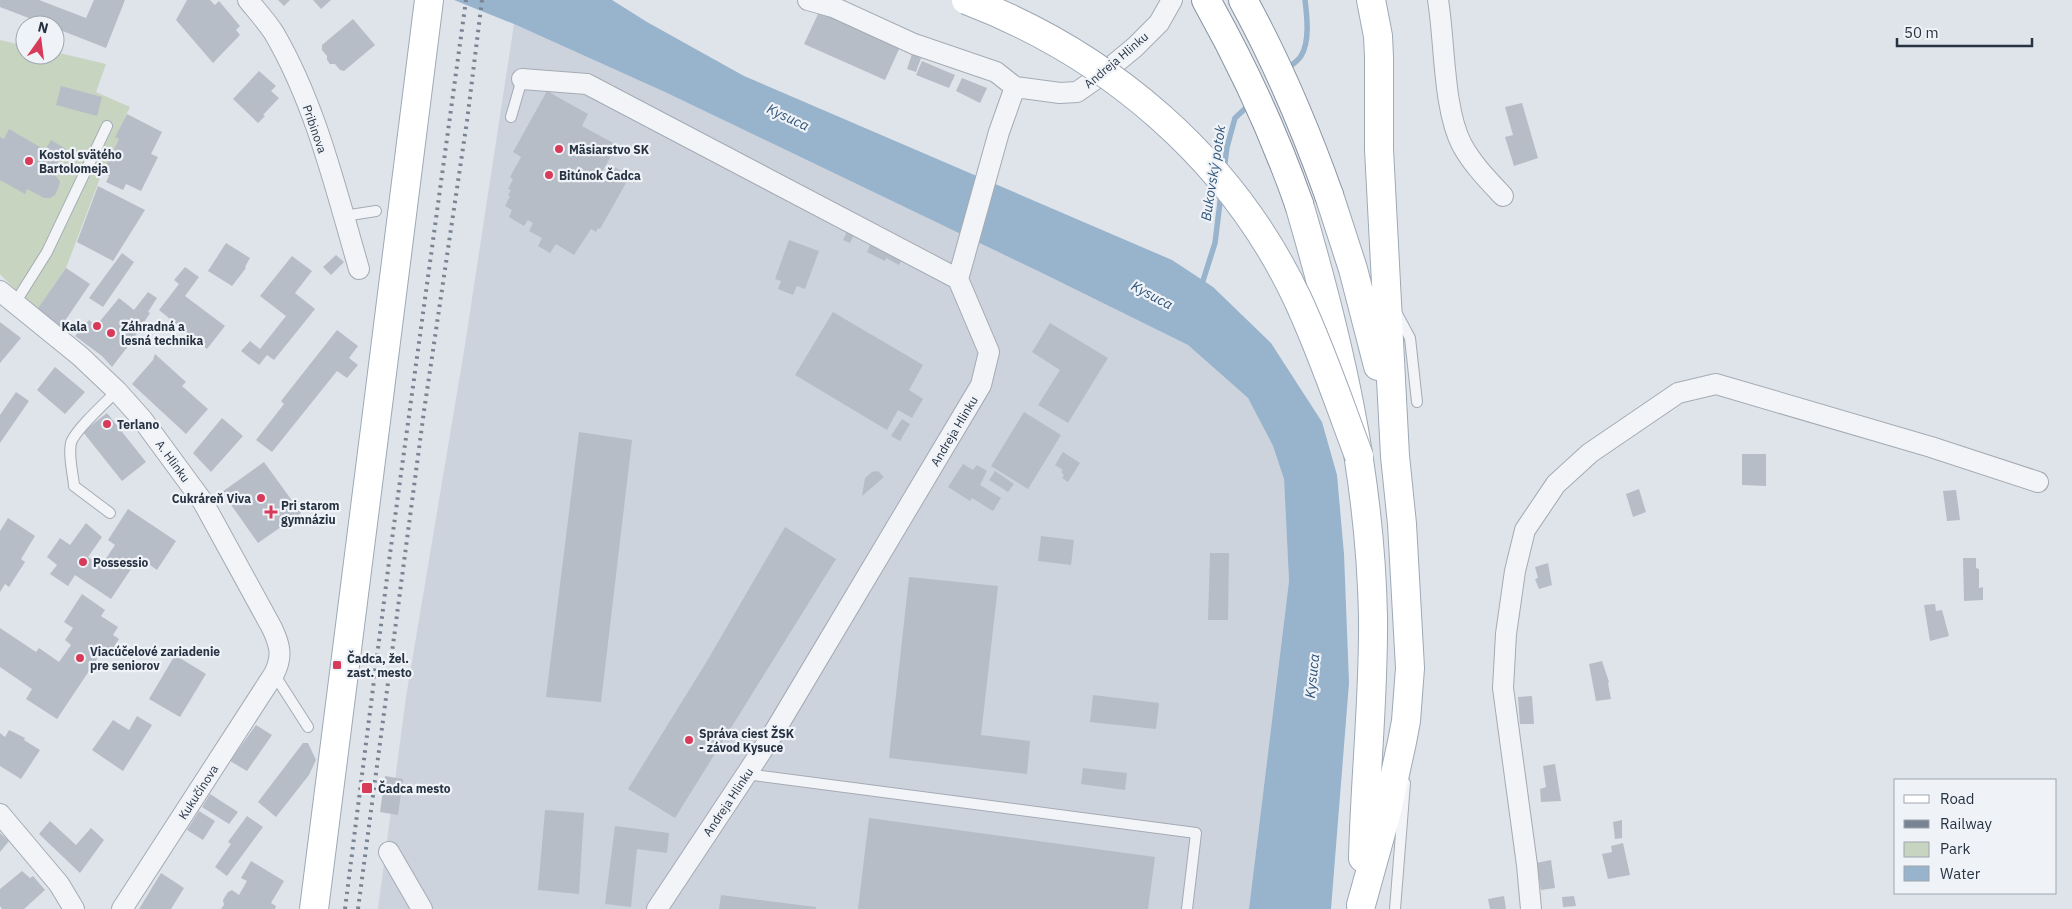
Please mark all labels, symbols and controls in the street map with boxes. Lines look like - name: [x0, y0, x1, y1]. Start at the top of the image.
- north arrow: [15, 15, 65, 65]
- scale bar: [1897, 15, 2032, 47]
- text: N: [36, 17, 50, 37]
- text: 50 m: [1904, 23, 1939, 42]
- street label: Andreja Hlinku: [1081, 29, 1151, 91]
- water label: Kysuca: [764, 99, 812, 135]
- street label: Pribinova: [300, 103, 330, 156]
- water label: Bukovský potok: [1197, 123, 1230, 222]
- place label: Mäsiarstvo SK: [569, 142, 650, 157]
- marker: Mäsiarstvo SK: [553, 143, 565, 155]
- place label: Kostol svätého Bartolomeja: [39, 147, 122, 176]
- marker: Kostol svätého Bartolomeja: [23, 155, 35, 167]
- place label: Bitúnok Čadca: [559, 167, 641, 183]
- marker: Bitúnok Čadca: [543, 169, 555, 181]
- water label: Kysuca: [1128, 277, 1176, 313]
- place label: Kala: [61, 319, 87, 334]
- place label: Záhradná a lesná technika: [121, 319, 203, 348]
- marker: Kala: [91, 320, 103, 332]
- marker: Záhradná a lesná technika: [105, 327, 117, 339]
- street label: Andreja Hlinku: [927, 393, 981, 469]
- place label: Terlano: [117, 417, 159, 432]
- marker: Terlano: [101, 418, 113, 430]
- street label: A. Hlinku: [153, 437, 193, 485]
- place label: Cukráreň Viva: [172, 491, 251, 506]
- marker: Cukráreň Viva: [255, 492, 267, 504]
- place label: Pri starom gymnáziu: [281, 498, 340, 527]
- marker: Pri starom gymnáziu: [265, 506, 277, 518]
- place label: Possessio: [93, 555, 149, 570]
- marker: Possessio: [77, 556, 89, 568]
- place label: Viacúčelové zariadenie pre seniorov: [90, 644, 220, 673]
- place label: Čadca, žel. zast. mesto: [347, 650, 412, 680]
- marker: Viacúčelové zariadenie pre seniorov: [74, 652, 86, 664]
- water label: Kysuca: [1301, 653, 1323, 699]
- marker: Čadca, žel. zast. mesto: [331, 659, 343, 671]
- place label: Správa ciest ŽSK - závod Kysuce: [699, 725, 795, 755]
- marker: Správa ciest ŽSK - závod Kysuce: [683, 734, 695, 746]
- street label: Kukučínova: [175, 761, 221, 822]
- street label: Andreja Hlinku: [700, 765, 756, 839]
- legend: [1894, 779, 2057, 894]
- place label: Čadca mesto: [378, 780, 451, 796]
- marker: Čadca mesto: [360, 781, 374, 795]
- text: Road: [1940, 789, 1975, 808]
- text: Railway: [1940, 814, 1993, 833]
- text: Park: [1940, 839, 1970, 858]
- text: Water: [1940, 864, 1981, 883]

